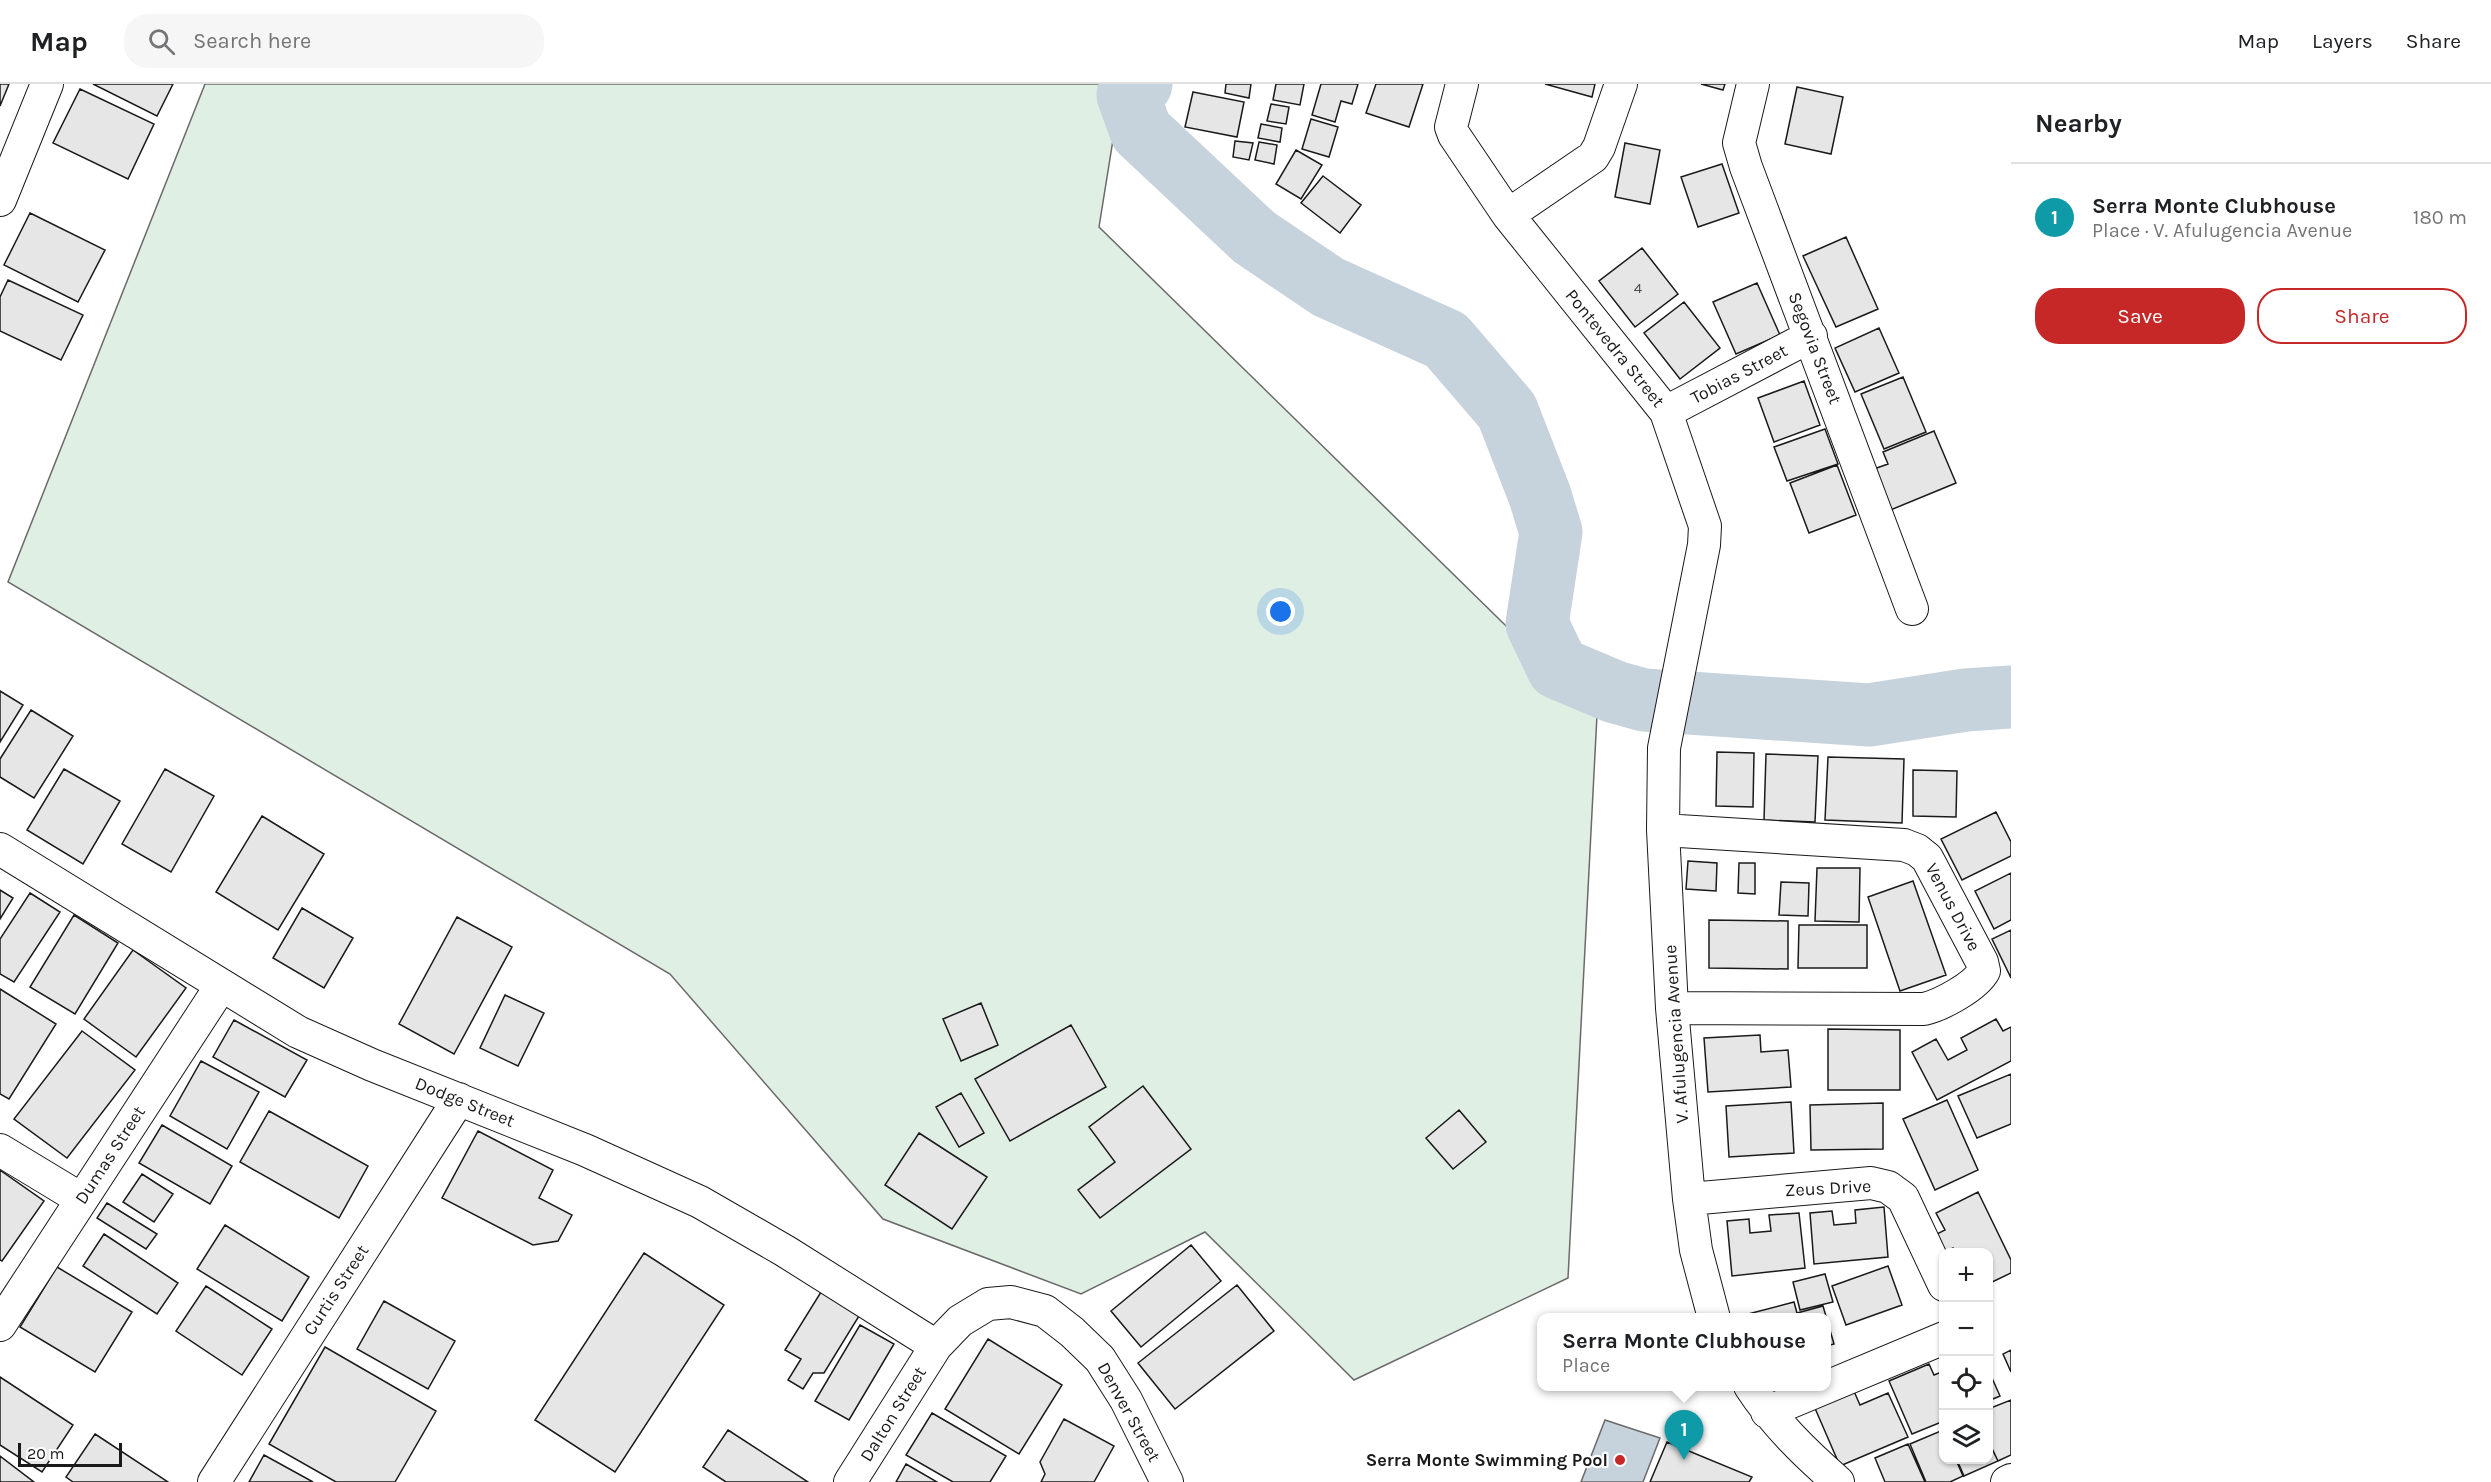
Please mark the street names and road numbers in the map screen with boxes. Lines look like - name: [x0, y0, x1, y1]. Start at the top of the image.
- street label: Pontevedra Street: [1561, 284, 1670, 412]
- street label: Segovia Street: [1784, 289, 1847, 407]
- street label: Tobias Street: [1687, 339, 1791, 409]
- street label: Venus Drive: [1921, 859, 1985, 955]
- street label: V. Afulugencia Avenue: [1659, 944, 1693, 1124]
- street label: Dodge Street: [412, 1072, 518, 1132]
- street label: Dumas Street: [70, 1102, 150, 1208]
- street label: Zeus Drive: [1784, 1175, 1872, 1201]
- street label: Curtis Street: [299, 1240, 374, 1339]
- street label: Denver Street: [1093, 1358, 1166, 1466]
- street label: Dalton Street: [855, 1362, 931, 1466]

